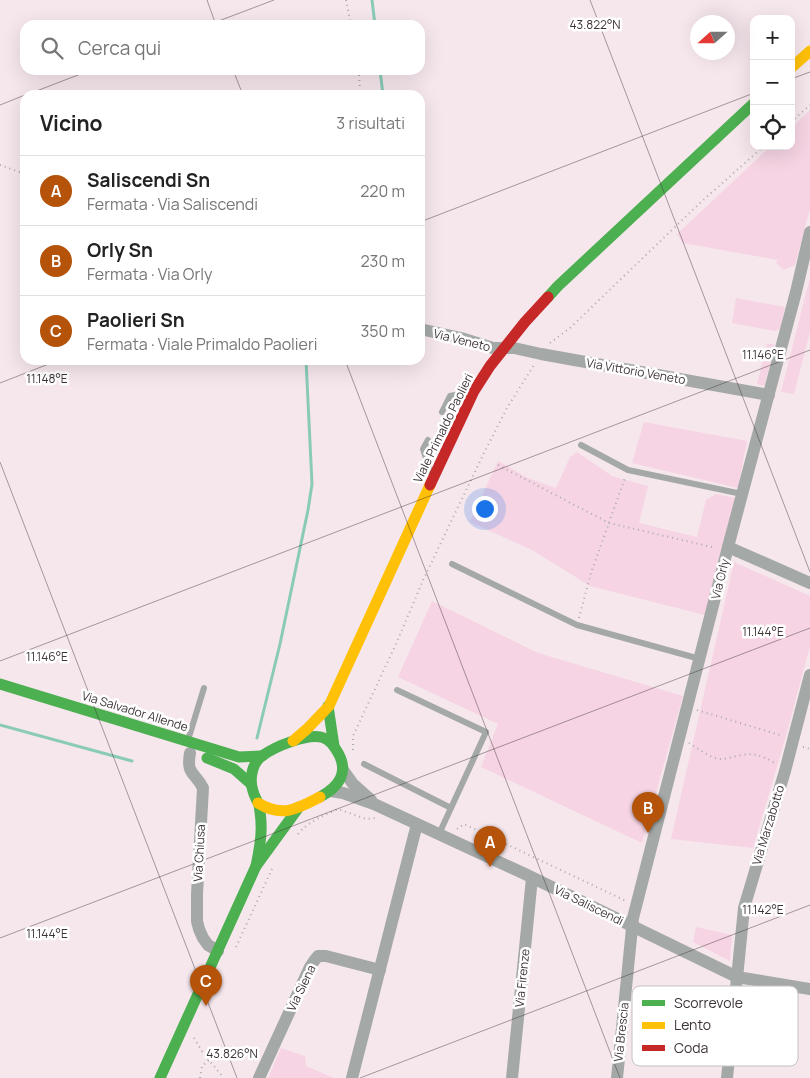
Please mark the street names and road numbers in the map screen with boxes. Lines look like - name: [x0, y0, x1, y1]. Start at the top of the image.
- street label: Via Veneto: [432, 325, 492, 355]
- street label: Via Vittorio Veneto: [585, 354, 687, 388]
- street label: Viale Primaldo Paolieri: [409, 370, 477, 486]
- street label: Via Orly: [707, 556, 733, 601]
- street label: Via Salvador Allende: [80, 687, 190, 735]
- street label: Via Marzabotto: [748, 783, 788, 867]
- street label: Via Chiusa: [189, 824, 209, 882]
- street label: Via Saliscendi: [552, 881, 626, 929]
- street label: Via Firenze: [510, 948, 534, 1008]
- street label: Via Siena: [282, 962, 320, 1014]
- street label: Via Brescia: [609, 1001, 633, 1063]

